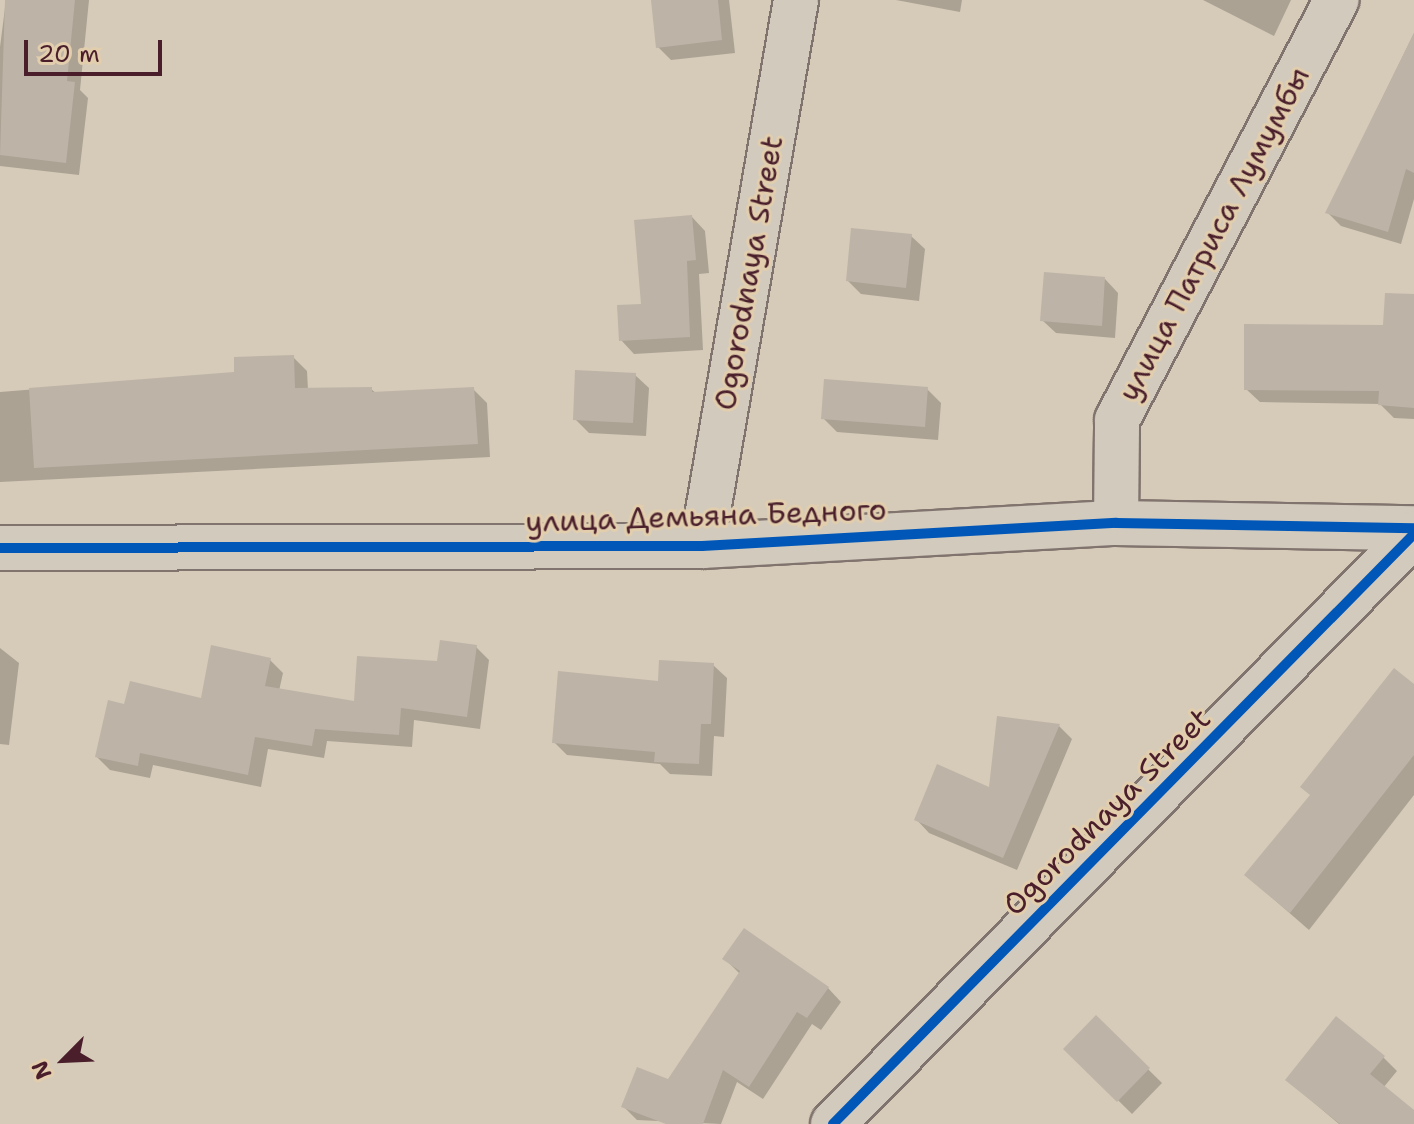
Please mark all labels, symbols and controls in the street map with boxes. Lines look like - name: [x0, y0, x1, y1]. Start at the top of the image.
- scale bar: [28, 24, 166, 74]
- text: 20 m: [38, 38, 100, 70]
- street label: улица Патриса Лумумбы: [1111, 61, 1317, 407]
- street label: Ogorodnaya Street: [707, 133, 791, 413]
- street label: улица Демьяна Бедного: [525, 492, 887, 540]
- street label: Ogorodnaya Street: [996, 701, 1218, 923]
- north arrow: [24, 1020, 104, 1100]
- text: N: [25, 1056, 58, 1084]

